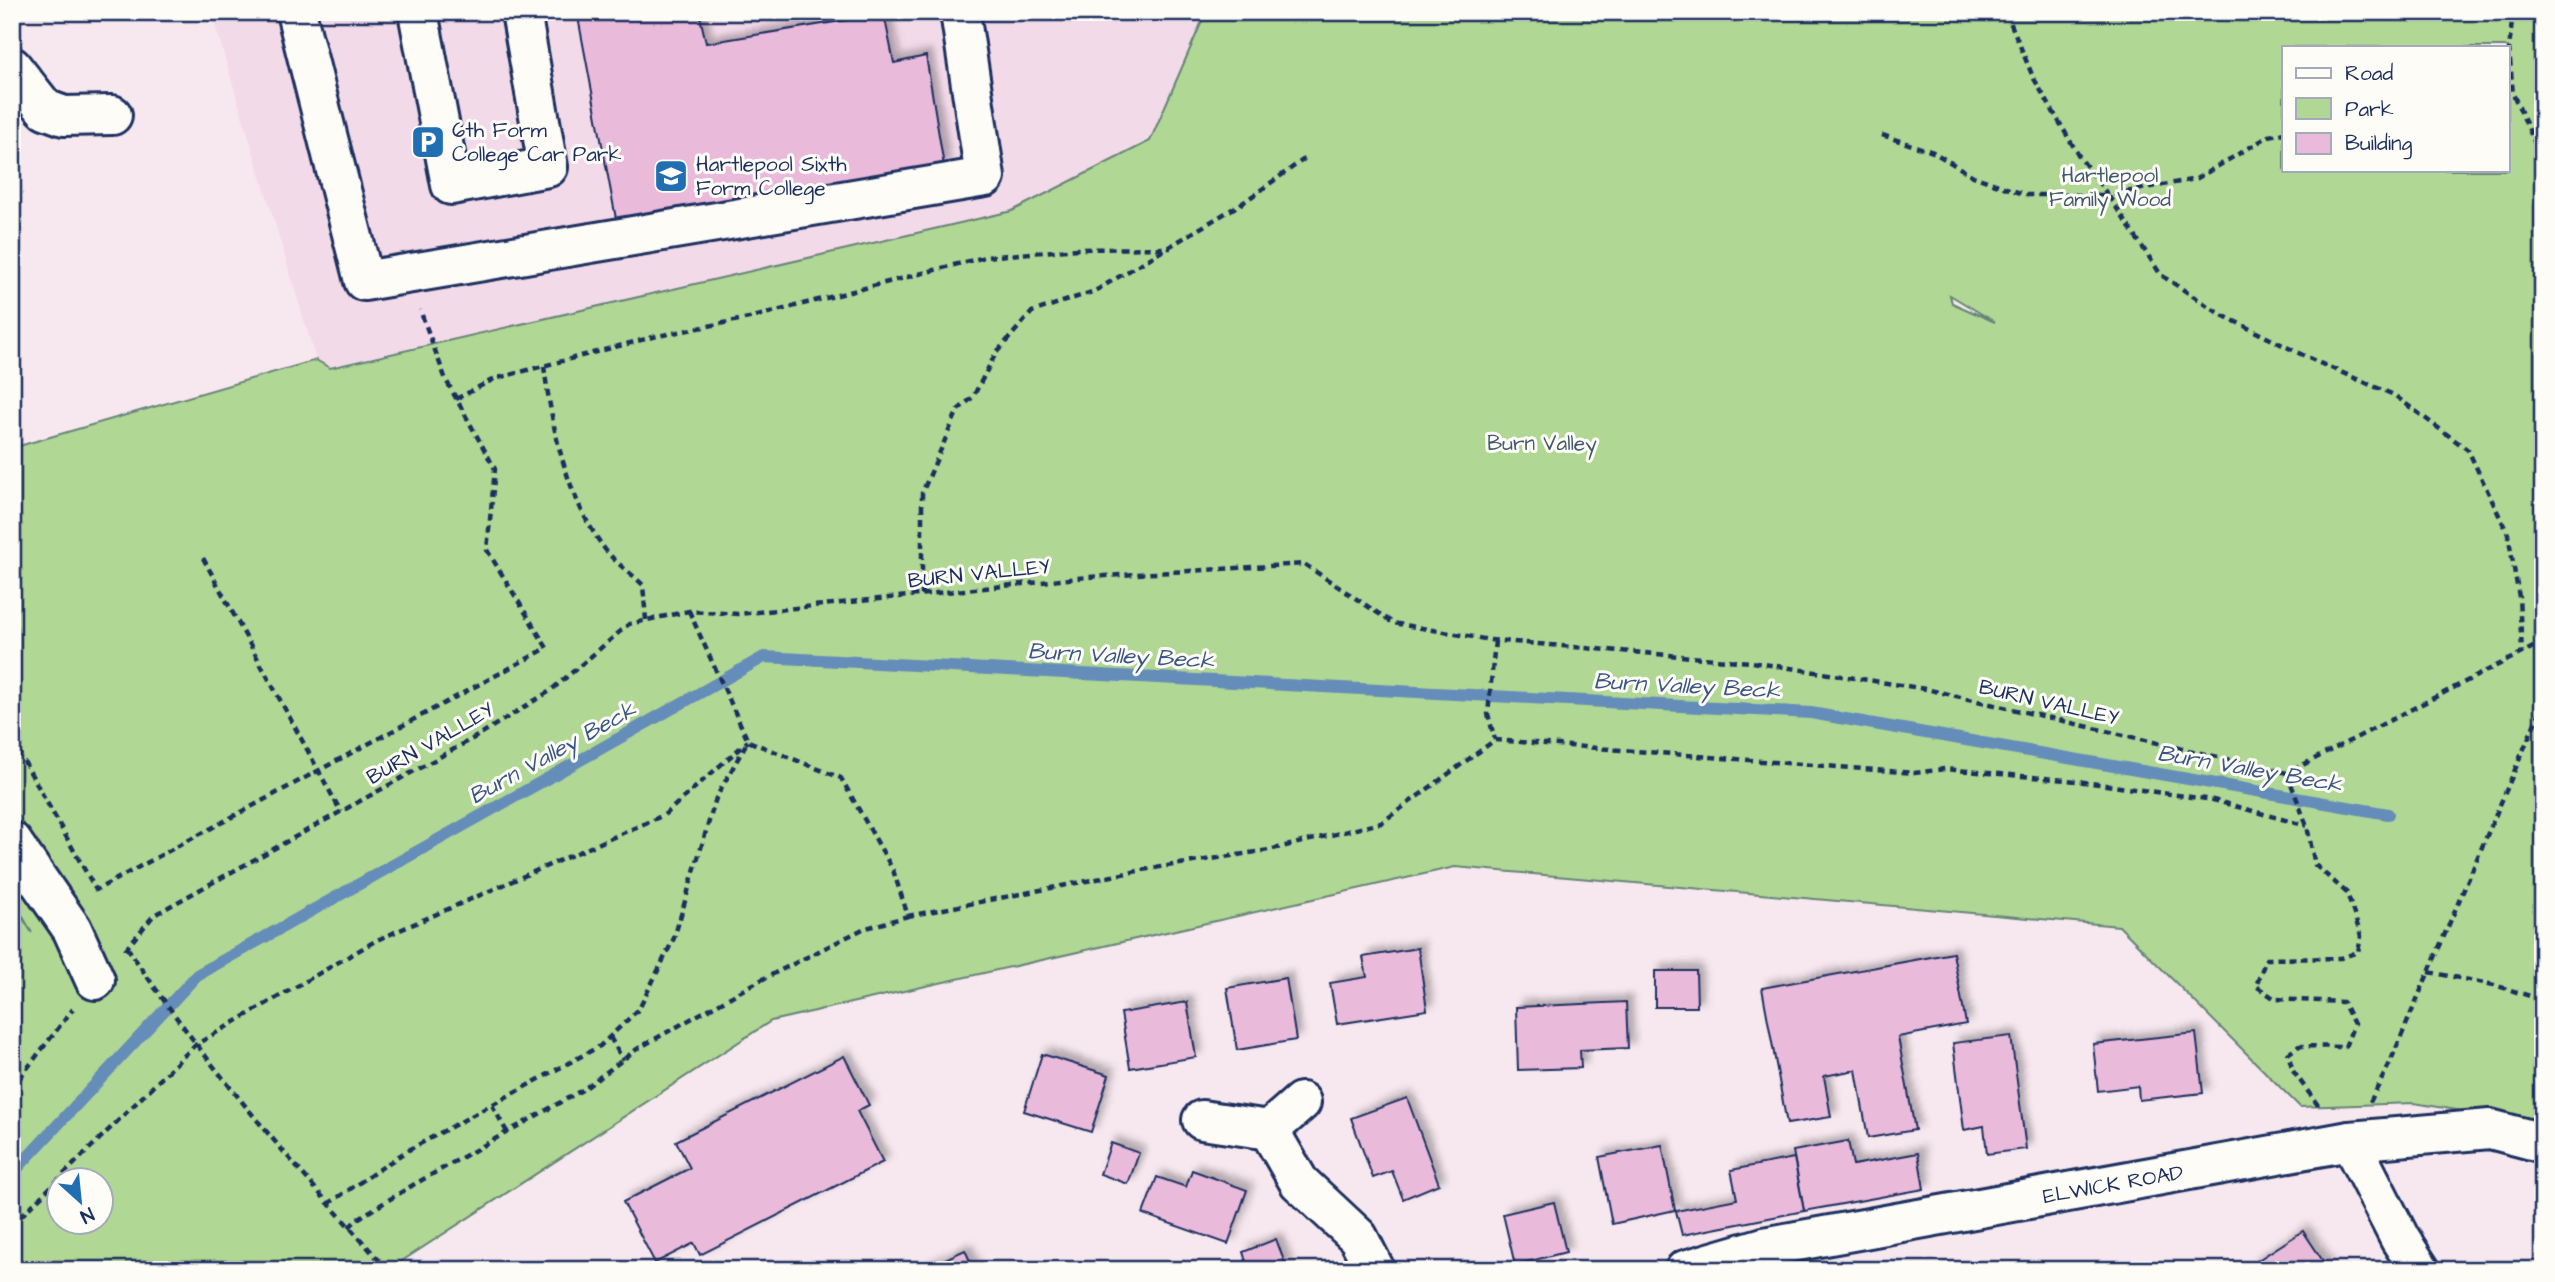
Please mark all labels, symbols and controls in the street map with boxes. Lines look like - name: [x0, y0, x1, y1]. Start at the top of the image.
- legend: [2282, 46, 2510, 172]
- text: Road: [2345, 59, 2393, 88]
- text: Park: [2345, 95, 2394, 124]
- place label: 6th Form College Car Park: [452, 116, 621, 171]
- parking icon: 6th Form College Car Park: [409, 123, 447, 161]
- text: Building: [2345, 129, 2413, 160]
- place label: Hartlepool Sixth Form College: [696, 150, 847, 205]
- school or university icon: Hartlepool Sixth Form College: [652, 157, 690, 195]
- park label: Hartlepool Family Wood: [2049, 161, 2171, 216]
- park label: Burn Valley: [1487, 429, 1597, 460]
- street label: BURN VALLEY: [907, 552, 1051, 595]
- water label: Burn Valley Beck: [1027, 635, 1216, 678]
- water label: Burn Valley Beck: [1593, 665, 1782, 708]
- street label: BURN VALLEY: [1976, 672, 2122, 733]
- water label: Burn Valley Beck: [463, 693, 643, 813]
- street label: BURN VALLEY: [361, 695, 499, 792]
- water label: Burn Valley Beck: [2155, 737, 2345, 802]
- street label: ELWICK ROAD: [2041, 1158, 2186, 1211]
- north arrow: [46, 1166, 116, 1236]
- text: N: [76, 1200, 98, 1230]

